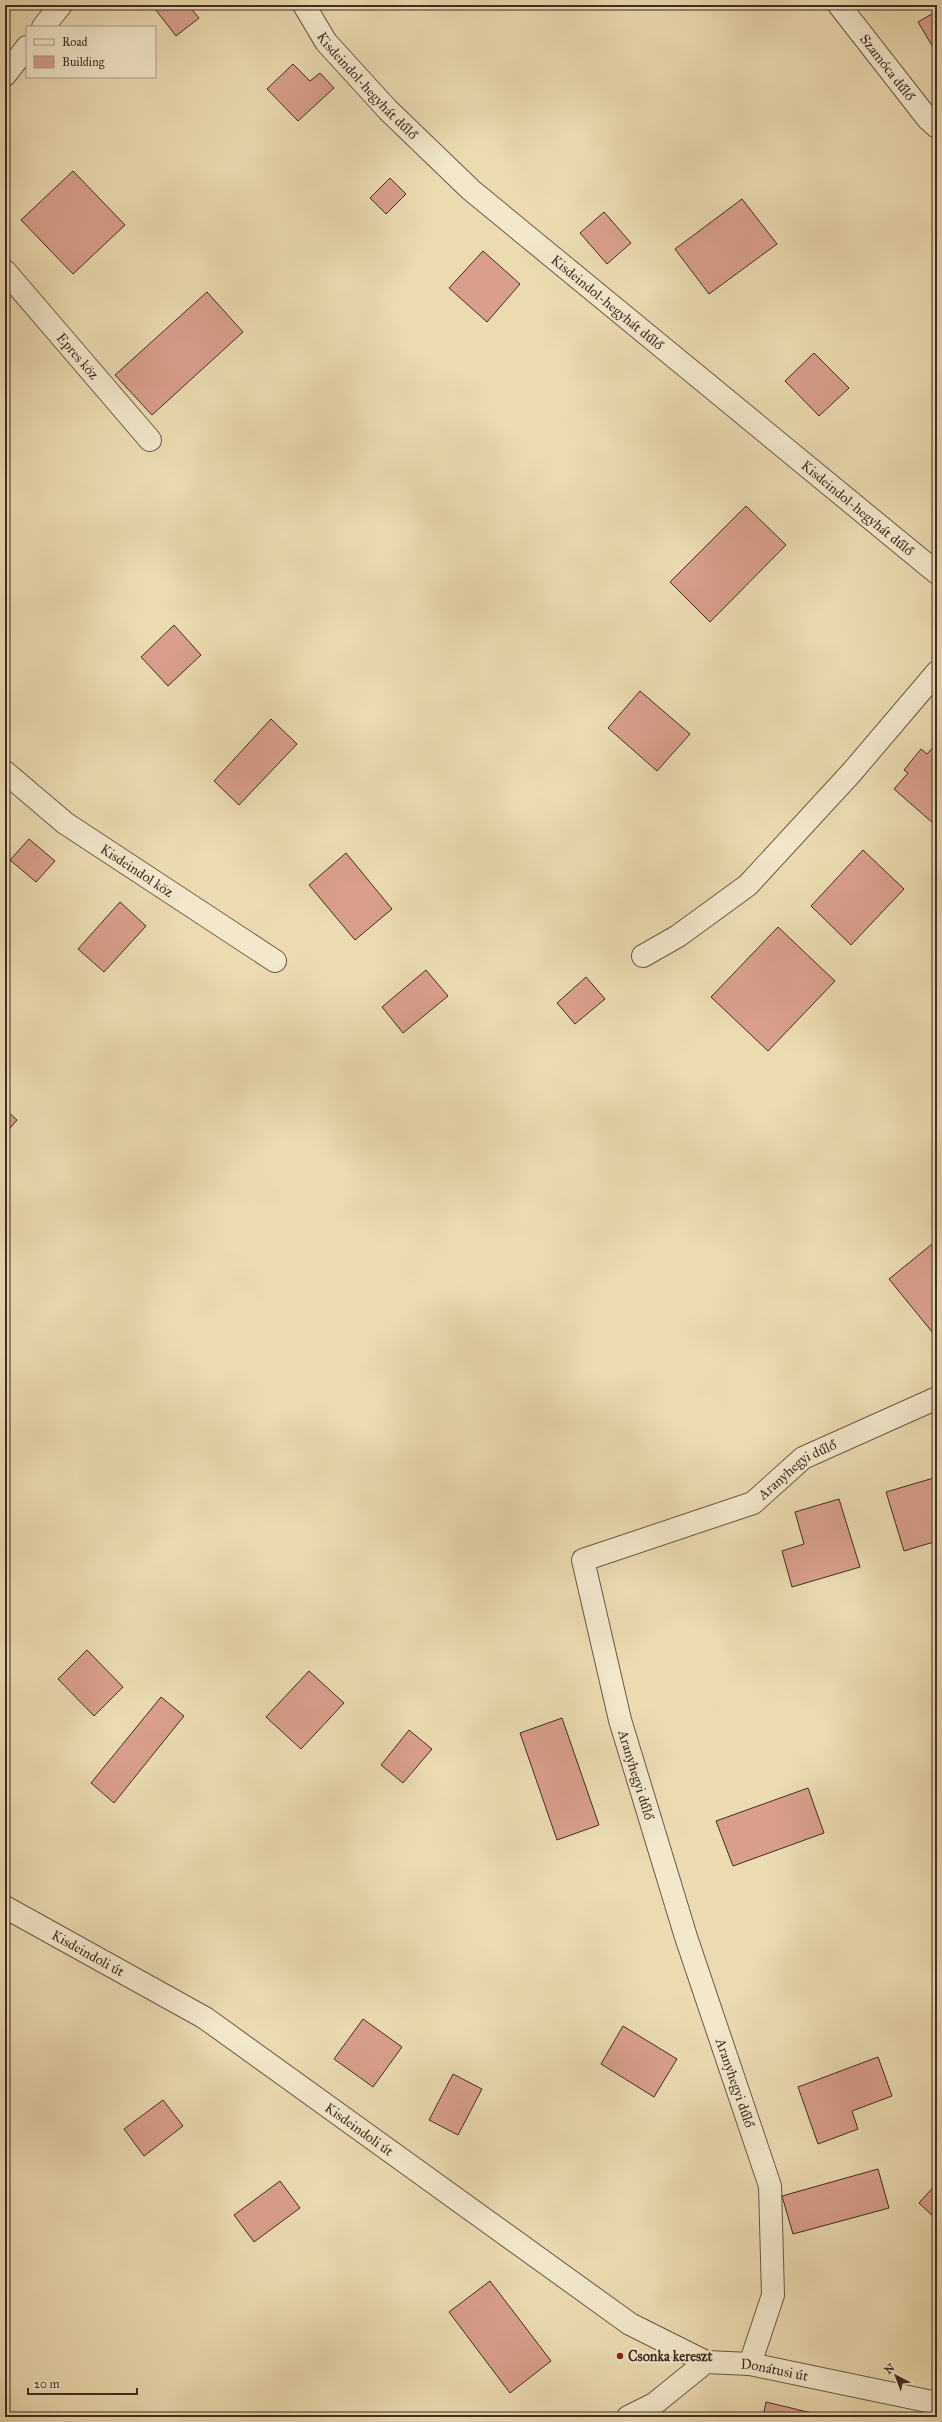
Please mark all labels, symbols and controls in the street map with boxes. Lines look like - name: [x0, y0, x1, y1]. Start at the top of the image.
- legend: [26, 26, 156, 78]
- street label: Kisdeindol-hegyhát dűlő: [313, 29, 422, 143]
- street label: Szamóca dűlő: [856, 31, 919, 105]
- text: Road: [62, 35, 88, 49]
- text: Building: [62, 55, 105, 70]
- street label: Kisdeindol-hegyhát dűlő: [548, 251, 668, 354]
- street label: Epres köz: [53, 329, 103, 383]
- street label: Kisdeindol-hegyhát dűlő: [798, 457, 918, 560]
- street label: Kisdeindol köz: [97, 840, 177, 901]
- street label: Aranyhegyi dűlő: [754, 1435, 840, 1504]
- street label: Aranyhegyi dűlő: [614, 1727, 658, 1823]
- street label: Kisdeindoli út: [49, 1926, 127, 1980]
- street label: Aranyhegyi dűlő: [711, 2035, 758, 2131]
- street label: Kisdeindoli út: [322, 2099, 397, 2160]
- place label: Csonka kereszt: [628, 2348, 713, 2365]
- marker: Csonka kereszt: [615, 2351, 625, 2361]
- street label: Donátusi út: [740, 2355, 810, 2384]
- north arrow: [876, 2356, 916, 2396]
- text: N: [882, 2361, 898, 2377]
- scale bar: [28, 2370, 137, 2396]
- text: 20 m: [34, 2377, 60, 2391]

